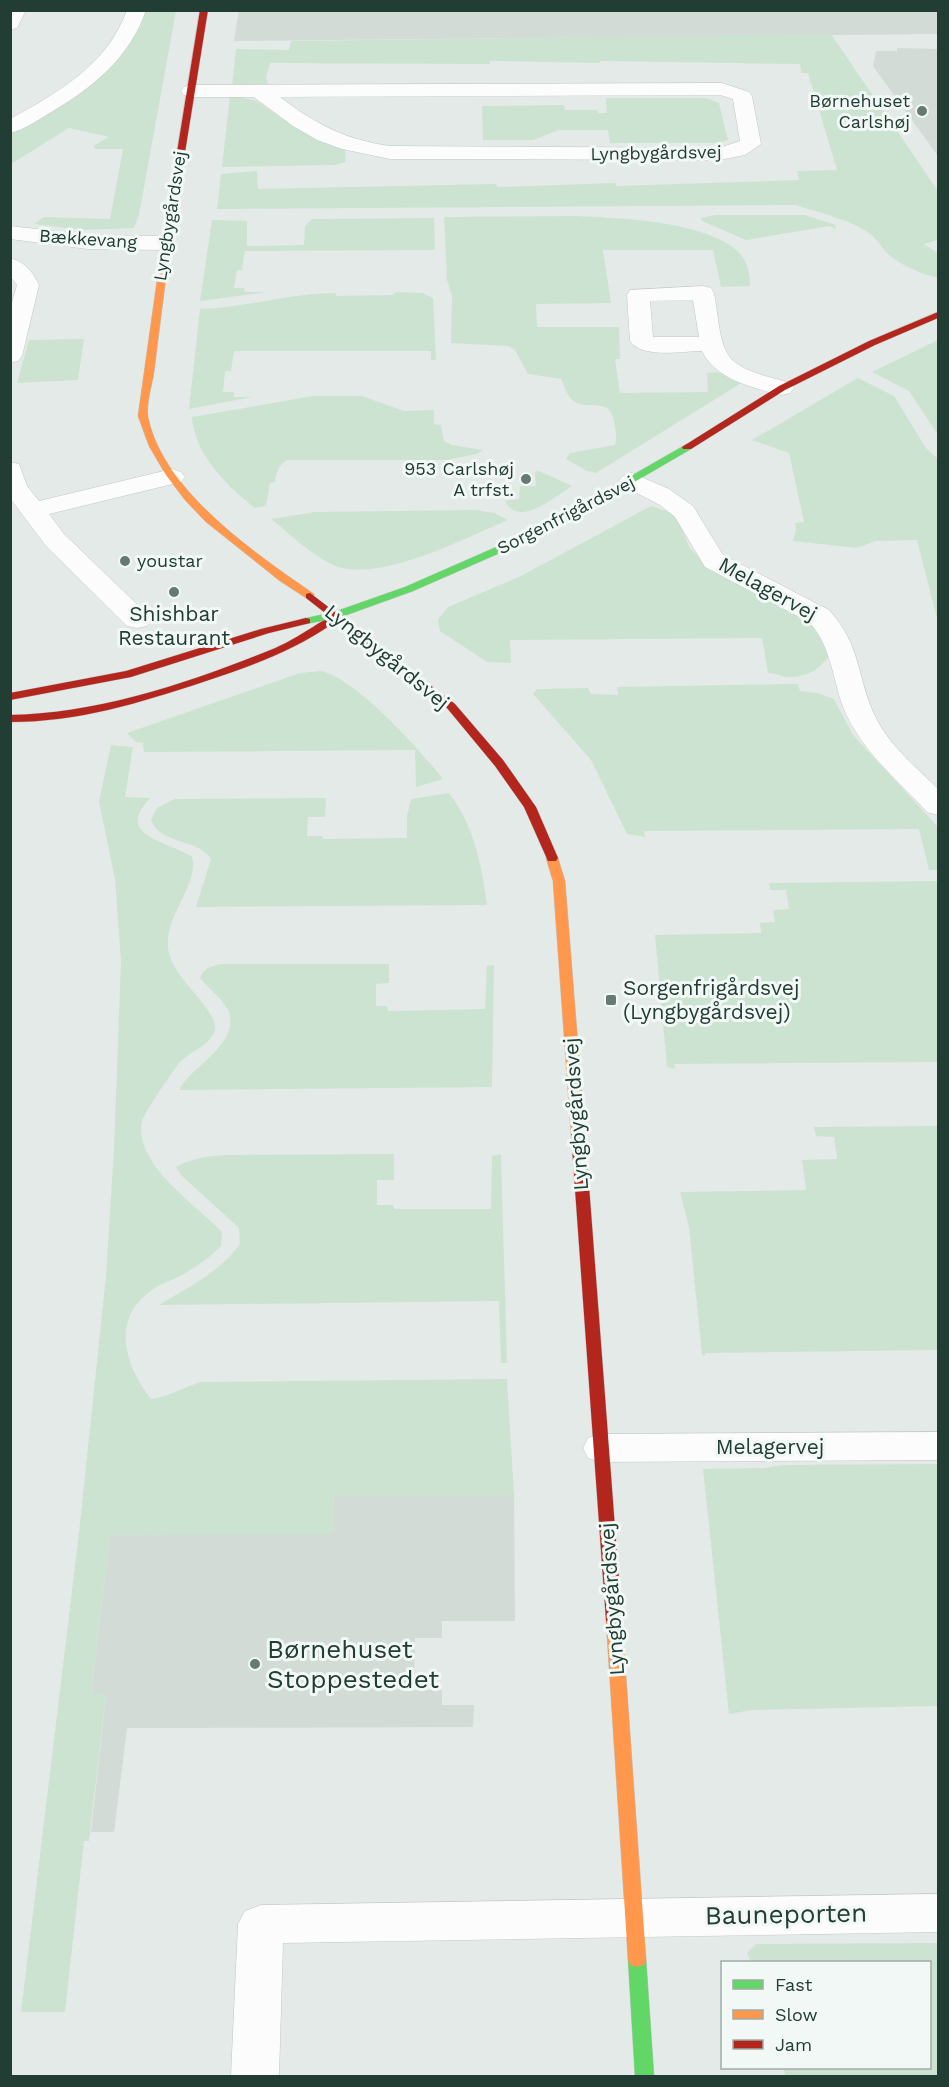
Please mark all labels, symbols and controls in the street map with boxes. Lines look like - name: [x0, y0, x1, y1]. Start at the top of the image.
- place label: Børnehuset Carlshøj: [809, 90, 910, 132]
- marker: Børnehuset Carlshøj: [915, 104, 929, 118]
- street label: Lyngbygårdsvej: [590, 141, 722, 164]
- street label: Lyngbygårdsvej: [149, 149, 190, 282]
- street label: Bækkevang: [38, 225, 138, 252]
- place label: 953 Carlshøj A trfst.: [404, 458, 514, 500]
- street label: Sorgenfrigårdsvej: [494, 471, 638, 558]
- marker: 953 Carlshøj A trfst.: [519, 472, 533, 486]
- place label: youstar: [137, 550, 203, 571]
- street label: Melagervej: [715, 551, 822, 626]
- marker: youstar: [118, 554, 132, 568]
- marker: Shishbar Restaurant: [167, 585, 181, 599]
- street label: Lyngbygårdsvej: [320, 599, 455, 715]
- place label: Shishbar Restaurant: [118, 601, 230, 650]
- place label: Sorgenfrigårdsvej (Lyngbygårdsvej): [623, 975, 800, 1024]
- marker: Sorgenfrigårdsvej (Lyngbygårdsvej): [604, 993, 618, 1007]
- street label: Lyngbygårdsvej: [558, 1037, 593, 1191]
- street label: Melagervej: [716, 1434, 824, 1459]
- street label: Lyngbygårdsvej: [594, 1522, 629, 1676]
- place label: Børnehuset Stoppestedet: [267, 1634, 439, 1694]
- marker: Børnehuset Stoppestedet: [248, 1657, 262, 1671]
- street label: Bauneporten: [704, 1898, 868, 1930]
- legend: [721, 1961, 931, 2069]
- text: Fast: [775, 1974, 813, 1995]
- text: Slow: [775, 2004, 818, 2025]
- text: Jam: [775, 2034, 812, 2055]

